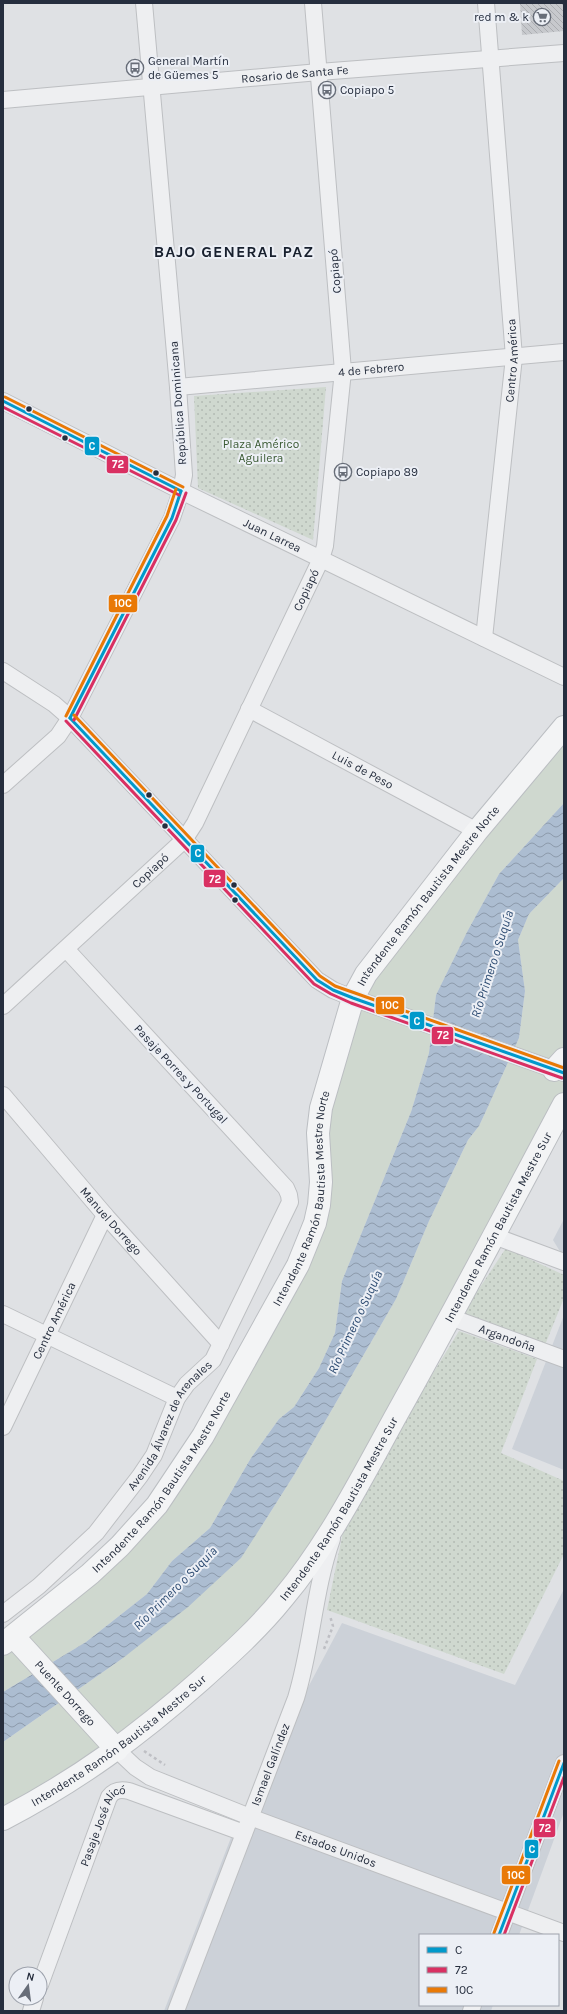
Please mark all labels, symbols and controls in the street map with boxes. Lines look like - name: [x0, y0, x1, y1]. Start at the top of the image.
- supermarket icon: red m & k: [532, 7, 552, 27]
- place label: red m & k: [474, 10, 529, 24]
- place label: General Martín de Güemes 5: [148, 54, 229, 82]
- bus stop icon: General Martín de Güemes 5: [125, 58, 145, 78]
- street label: Rosario de Santa Fe: [241, 63, 349, 86]
- bus stop icon: Copiapo 5: [317, 80, 337, 100]
- place label: Copiapo 5: [340, 83, 395, 97]
- district label: BAJO GENERAL PAZ: [154, 242, 314, 261]
- street label: Copiapó: [326, 248, 344, 294]
- street label: Centro América: [502, 318, 521, 403]
- street label: República Dominicana: [167, 341, 189, 465]
- street label: 4 de Febrero: [338, 360, 405, 379]
- unlabelled marker: [24, 404, 34, 414]
- unlabelled marker: [60, 433, 70, 443]
- line badge: C: [84, 436, 100, 456]
- park label: Plaza Américo Aguilera: [223, 437, 299, 465]
- text: C: [89, 440, 96, 453]
- line badge: 72: [106, 455, 129, 474]
- text: 72: [112, 458, 124, 471]
- bus stop icon: Copiapo 89: [333, 462, 353, 482]
- place label: Copiapo 89: [356, 465, 418, 479]
- unlabelled marker: [151, 468, 161, 478]
- street label: Juan Larrea: [241, 515, 304, 555]
- street label: Copiapó: [290, 567, 322, 613]
- line badge: 10C: [108, 594, 138, 613]
- text: 10C: [114, 597, 132, 610]
- street label: Luis de Peso: [330, 748, 396, 792]
- unlabelled marker: [144, 790, 154, 800]
- street label: Intendente Ramón Bautista Mestre Norte: [354, 803, 502, 989]
- unlabelled marker: [160, 821, 170, 831]
- line badge: C: [190, 844, 205, 863]
- text: C: [195, 847, 202, 860]
- street label: Copiapó: [129, 851, 172, 891]
- line badge: 72: [203, 869, 226, 888]
- text: 72: [209, 873, 221, 886]
- unlabelled marker: [229, 880, 239, 890]
- unlabelled marker: [230, 895, 240, 905]
- water label: Río Primero o Suquía: [468, 908, 518, 1020]
- line badge: 10C: [375, 996, 405, 1015]
- text: 10C: [381, 999, 399, 1012]
- line badge: C: [409, 1011, 425, 1030]
- text: C: [414, 1015, 421, 1028]
- street label: Pasaje Porres y Portugal: [131, 1021, 231, 1127]
- line badge: 72: [431, 1026, 454, 1045]
- text: 72: [437, 1029, 449, 1042]
- street label: Intendente Ramón Bautista Mestre Norte: [270, 1089, 333, 1308]
- street label: Intendente Ramón Bautista Mestre Sur: [442, 1129, 555, 1325]
- street label: Manuel Dorrego: [77, 1184, 145, 1258]
- water label: Río Primero o Suquía: [325, 1268, 387, 1376]
- street label: Centro América: [30, 1280, 79, 1362]
- street label: Argandoña: [477, 1321, 537, 1355]
- street label: Avenida Álvarez de Arenales: [125, 1358, 215, 1493]
- street label: Intendente Ramón Bautista Mestre Norte: [89, 1388, 234, 1576]
- street label: Intendente Ramón Bautista Mestre Sur: [277, 1414, 401, 1604]
- water label: Río Primero o Suquía: [130, 1543, 221, 1634]
- street label: Puente Dorrego: [32, 1658, 99, 1729]
- street label: Intendente Ramón Bautista Mestre Sur: [29, 1671, 209, 1809]
- street label: Ismael Galíndez: [248, 1721, 293, 1808]
- street label: Pasaje José Alicó: [77, 1783, 126, 1868]
- line badge: 72: [533, 1818, 556, 1838]
- text: 72: [539, 1822, 551, 1835]
- street label: Estados Unidos: [293, 1827, 378, 1870]
- line badge: C: [524, 1839, 539, 1859]
- text: C: [529, 1843, 536, 1856]
- line badge: 10C: [501, 1865, 531, 1885]
- text: 10C: [507, 1869, 525, 1882]
- legend: [419, 1934, 559, 2006]
- text: C: [455, 1943, 462, 1957]
- text: 72: [455, 1963, 468, 1977]
- north arrow: [8, 1966, 48, 2006]
- text: N: [25, 1970, 36, 1984]
- text: 10C: [455, 1983, 473, 1997]

